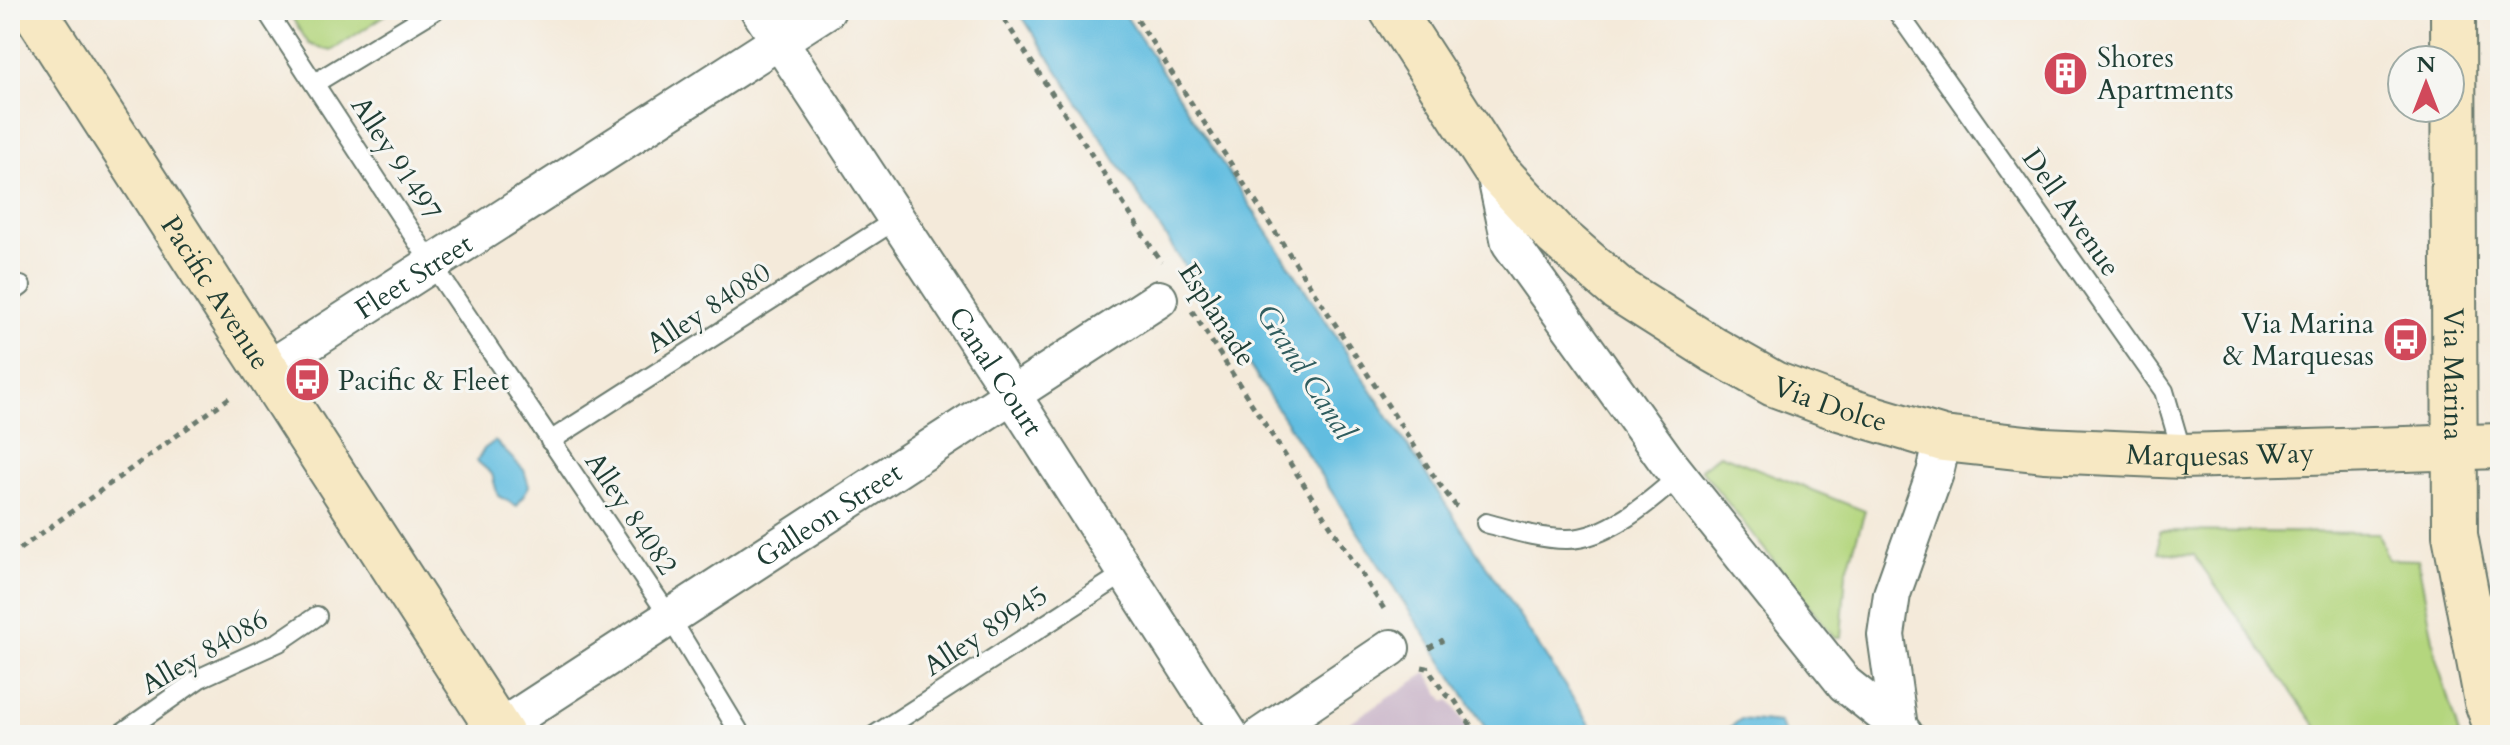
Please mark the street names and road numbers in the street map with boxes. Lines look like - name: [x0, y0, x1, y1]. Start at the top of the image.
- street label: Alley 91497: [342, 89, 450, 228]
- street label: Dell Avenue: [2013, 141, 2129, 284]
- street label: Pacific Avenue: [152, 208, 279, 377]
- street label: Fleet Street: [348, 225, 480, 329]
- street label: Alley 84080: [639, 254, 778, 362]
- street label: Esplanade: [1170, 255, 1265, 374]
- street label: Canal Court: [939, 299, 1052, 444]
- street label: Via Marina: [2434, 308, 2473, 440]
- street label: Via Dolce: [1767, 367, 1892, 441]
- street label: Marquesas Way: [2125, 434, 2315, 476]
- street label: Alley 84082: [576, 445, 686, 583]
- street label: Galleon Street: [748, 453, 909, 577]
- street label: Alley 89945: [916, 577, 1055, 685]
- street label: Alley 84086: [134, 600, 275, 704]

